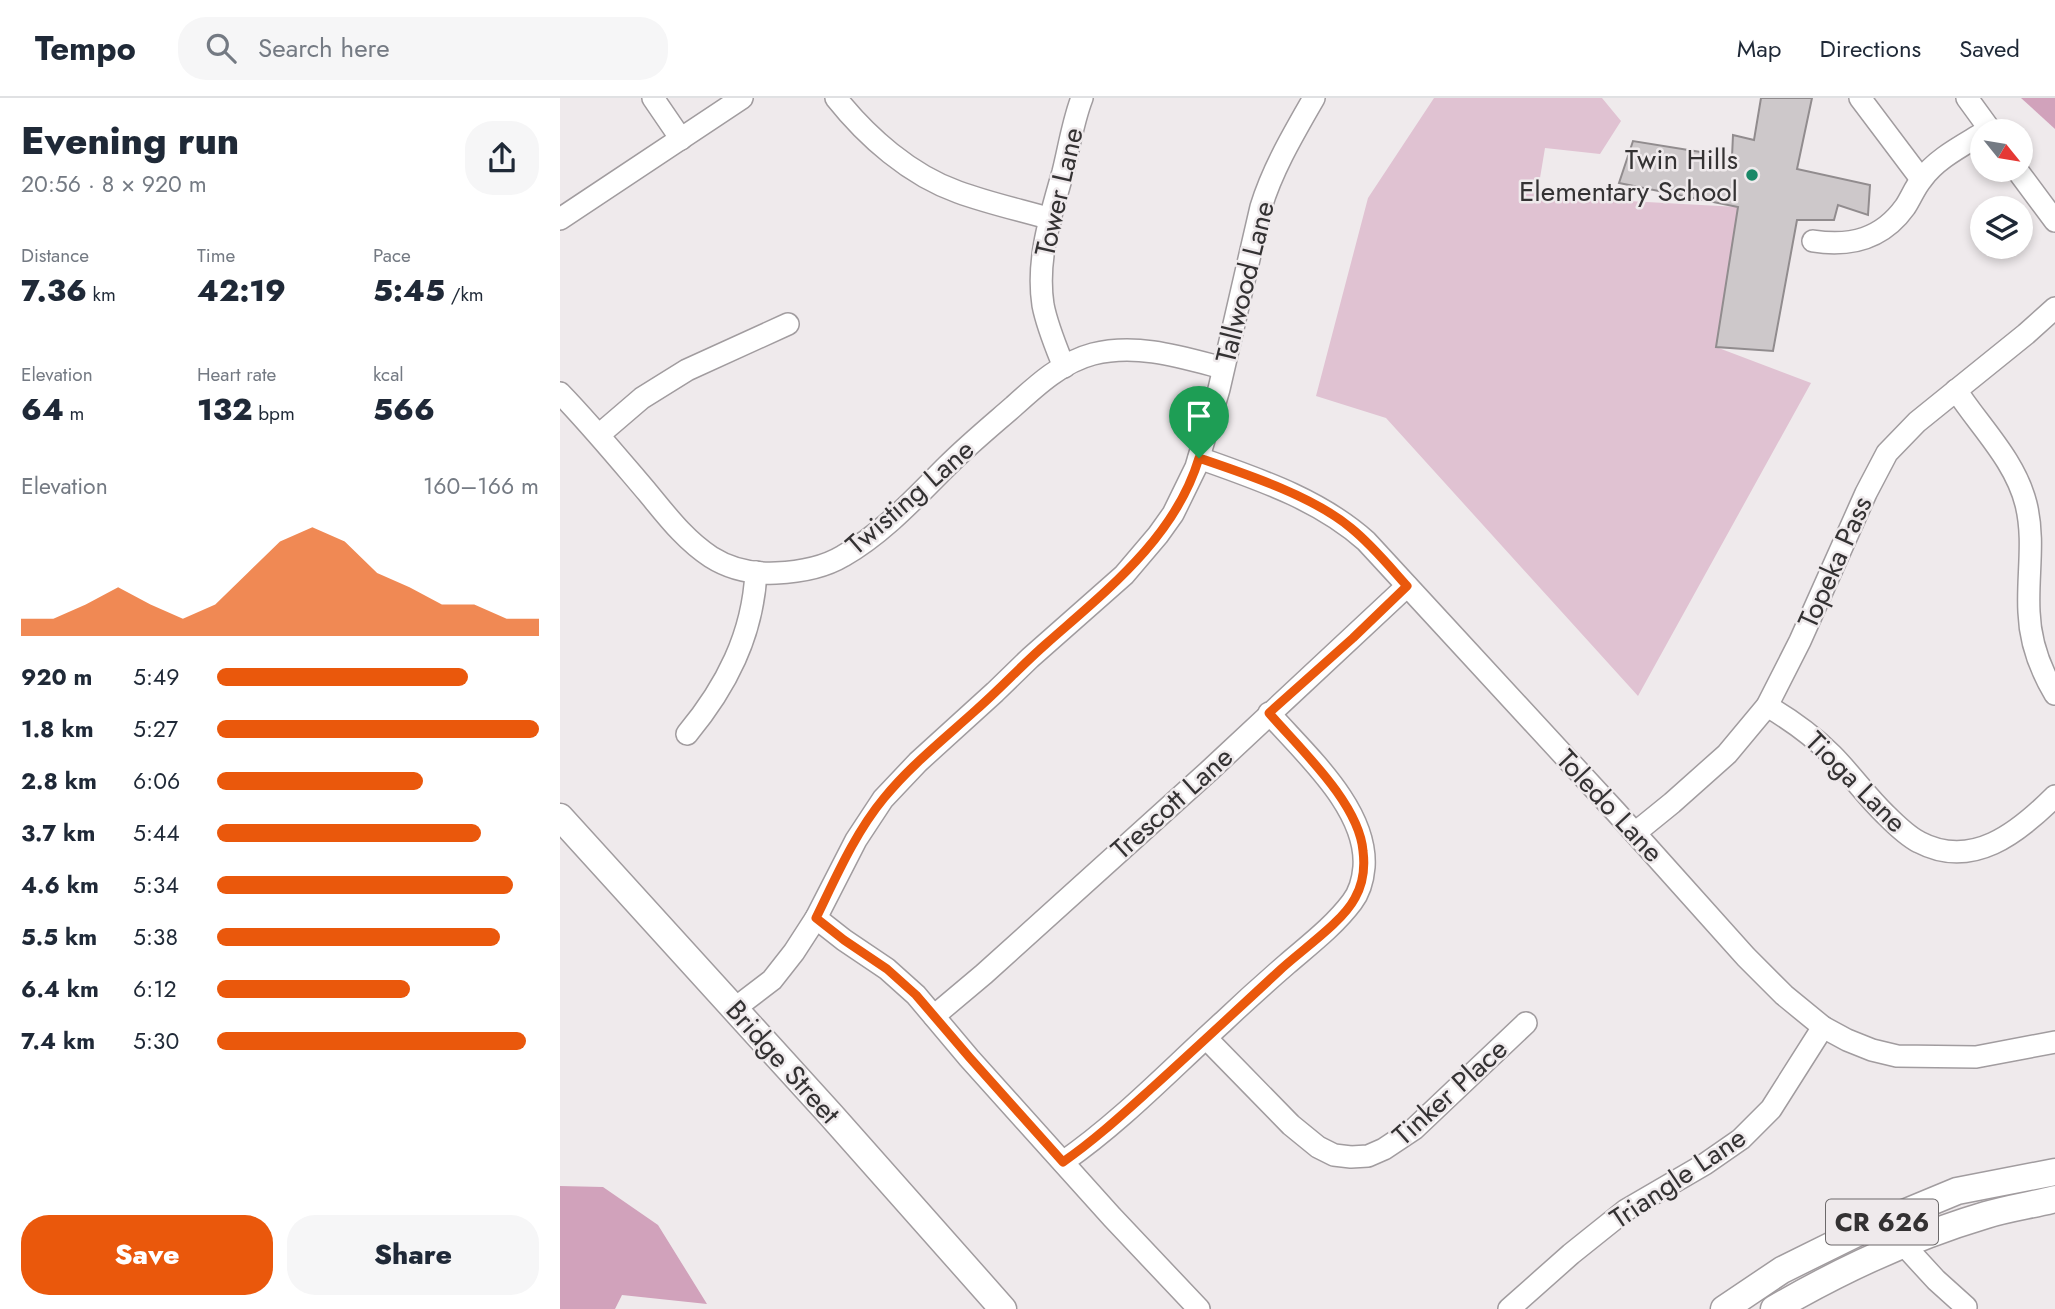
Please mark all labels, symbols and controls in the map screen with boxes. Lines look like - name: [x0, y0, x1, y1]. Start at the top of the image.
- search box: [178, 17, 668, 80]
- text: Tempo: [35, 25, 136, 72]
- icon: search: [202, 29, 240, 67]
- text: Search here: [258, 29, 390, 67]
- text: Map: [1737, 31, 1782, 66]
- text: Directions: [1820, 31, 1921, 66]
- text: Saved: [1959, 31, 2020, 66]
- text: Evening run: [21, 113, 239, 168]
- north arrow: [1970, 119, 2034, 182]
- map controls: [1970, 119, 2033, 259]
- button: share: [465, 121, 539, 195]
- street label: Tower Lane: [1024, 123, 1094, 261]
- place label: Twin Hills Elementary School: [1519, 139, 1738, 212]
- text: 20:56 · 8 × 920 m: [21, 167, 207, 201]
- marker: Twin Hills Elementary School: [1744, 167, 1760, 183]
- button: layers: [1970, 196, 2033, 259]
- street label: Tallwood Lane: [1205, 197, 1285, 367]
- text: Distance: [21, 242, 89, 269]
- text: Time: [197, 242, 235, 269]
- text: Pace: [373, 242, 411, 269]
- text: 7.36: [21, 269, 87, 312]
- text: 42:19: [197, 269, 286, 312]
- text: 5:45: [373, 269, 445, 312]
- text: km: [87, 281, 116, 308]
- text: /km: [445, 281, 484, 308]
- text: Elevation: [21, 361, 93, 388]
- text: Heart rate: [197, 361, 276, 388]
- text: kcal: [373, 361, 404, 388]
- pin: [1169, 386, 1229, 458]
- text: 64: [21, 388, 64, 431]
- text: 132: [197, 388, 253, 431]
- text: 566: [373, 388, 435, 431]
- icon: arrive: [1180, 397, 1218, 435]
- text: m: [64, 400, 84, 427]
- text: bpm: [253, 400, 295, 427]
- street label: Twisting Lane: [837, 430, 983, 564]
- text: Elevation: [21, 469, 108, 503]
- text: 160–166 m: [423, 469, 539, 503]
- street label: Topeka Pass: [1788, 489, 1882, 635]
- text: 920 m: [21, 660, 92, 694]
- text: 5:49: [133, 660, 180, 694]
- text: 1.8 km: [21, 712, 94, 746]
- text: 5:27: [133, 712, 178, 746]
- street label: Tioga Lane: [1796, 722, 1916, 842]
- street label: Trescott Lane: [1102, 737, 1242, 869]
- street label: Toledo Lane: [1547, 740, 1673, 872]
- text: 2.8 km: [21, 764, 97, 798]
- text: 6:06: [133, 764, 180, 798]
- text: 3.7 km: [21, 816, 95, 850]
- text: 5:44: [133, 816, 180, 850]
- text: 4.6 km: [21, 868, 99, 902]
- text: 5:34: [133, 868, 179, 902]
- text: 5.5 km: [21, 920, 97, 954]
- text: 5:38: [133, 920, 178, 954]
- text: 6.4 km: [21, 972, 99, 1006]
- text: 6:12: [133, 972, 177, 1006]
- street label: Bridge Street: [716, 991, 850, 1133]
- text: 7.4 km: [21, 1024, 95, 1058]
- text: 5:30: [133, 1024, 179, 1058]
- street label: Tinker Place: [1383, 1029, 1517, 1155]
- street label: Triangle Lane: [1602, 1117, 1754, 1239]
- road number: CR 626: [1826, 1200, 1938, 1245]
- button: Save: [21, 1215, 273, 1295]
- button: Share: [287, 1215, 539, 1295]

